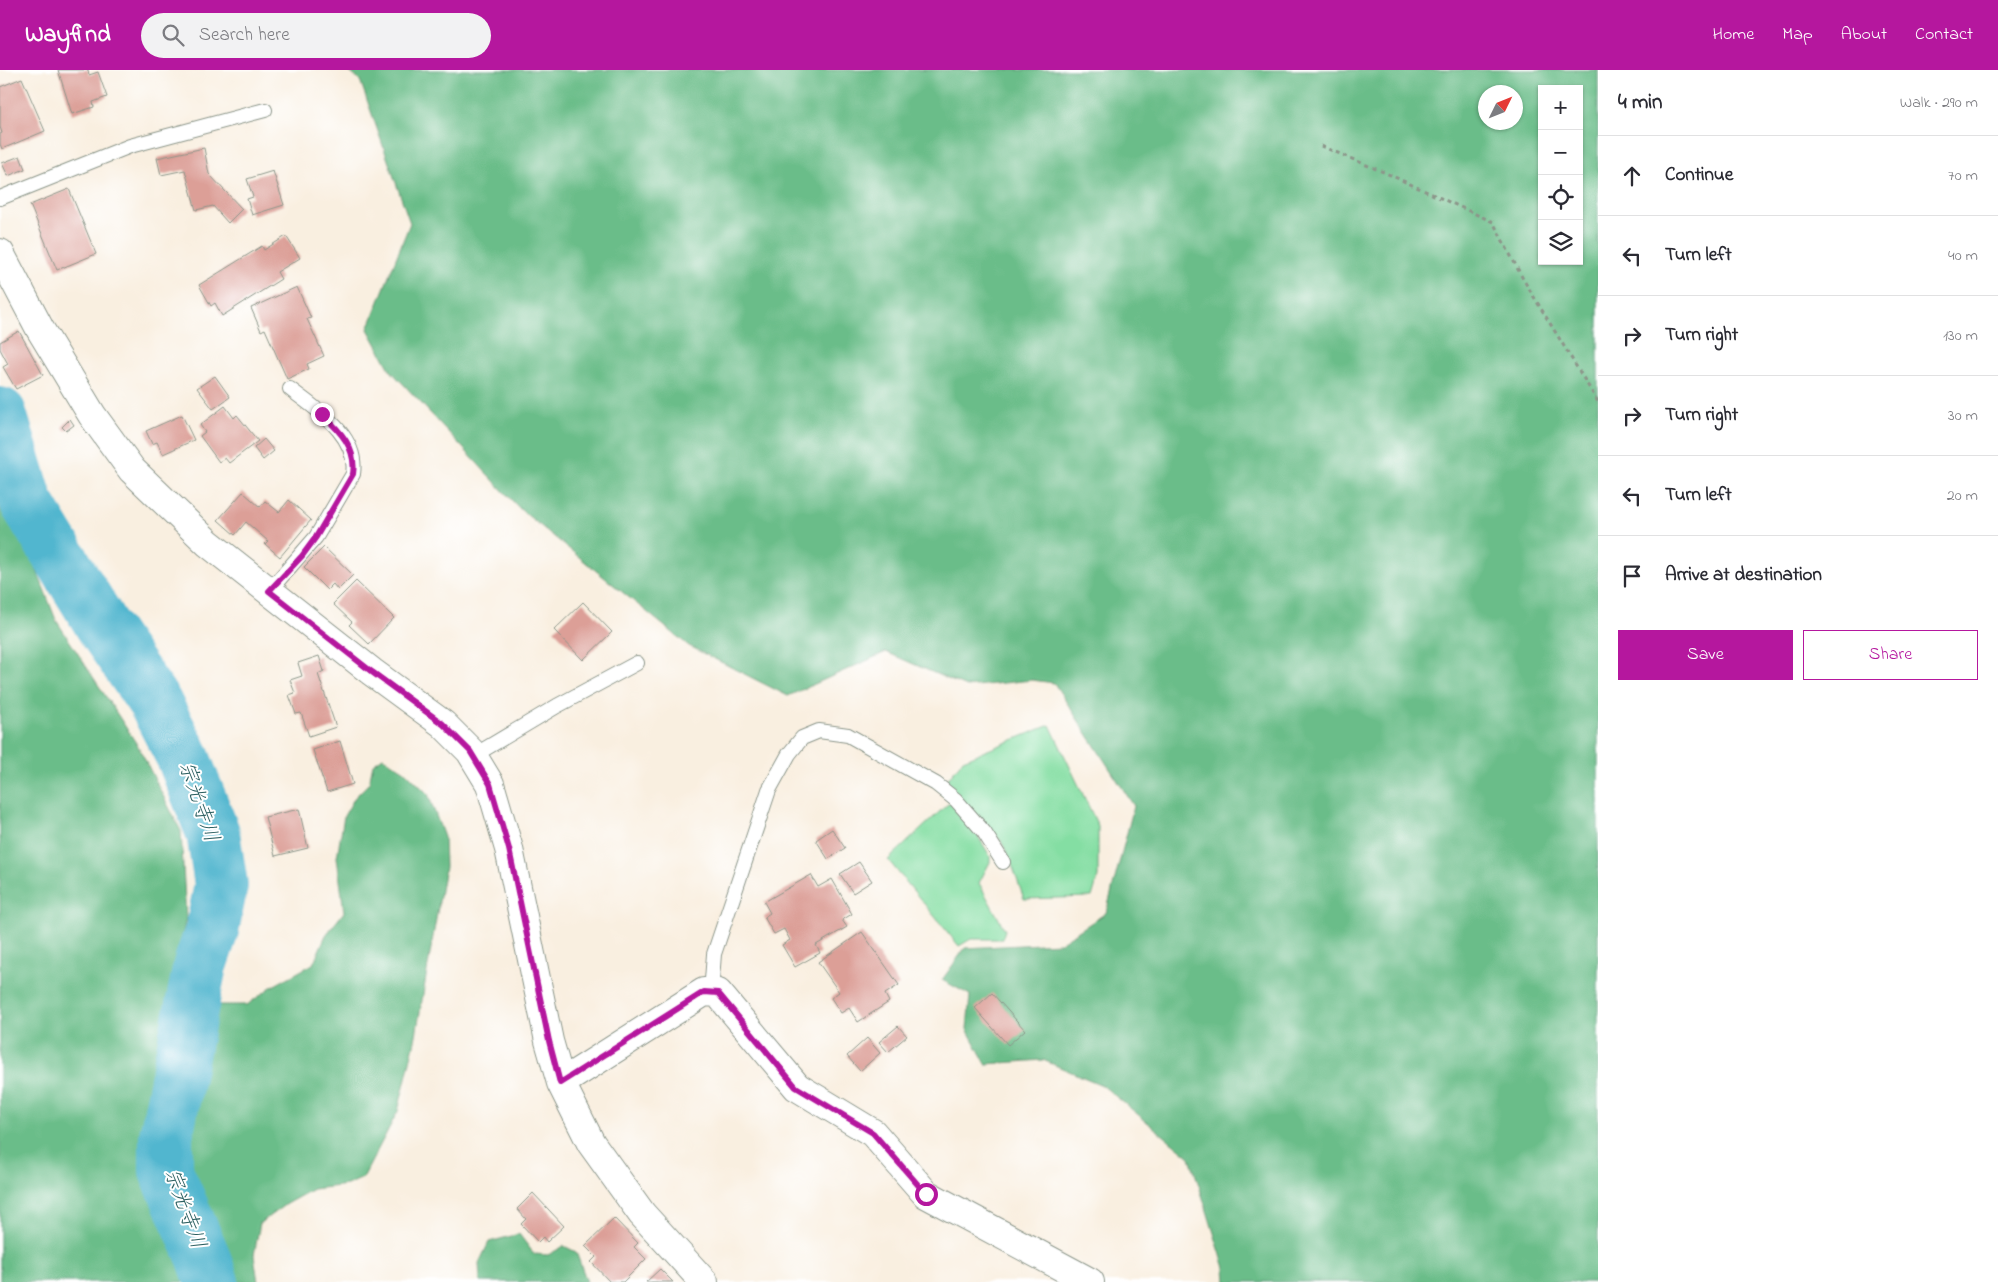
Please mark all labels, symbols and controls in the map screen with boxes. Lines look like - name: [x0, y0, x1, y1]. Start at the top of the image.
- search box: [141, 13, 491, 58]
- text: Wayfind: [25, 18, 111, 53]
- icon: search: [159, 21, 187, 49]
- text: Search here: [199, 22, 290, 49]
- text: Home: [1713, 22, 1754, 48]
- text: Map: [1782, 22, 1813, 48]
- text: About: [1841, 22, 1887, 48]
- text: Contact: [1915, 22, 1973, 48]
- north arrow: [1478, 85, 1523, 130]
- map controls: [1538, 85, 1583, 265]
- button: +: [1538, 85, 1583, 130]
- text: 4 min: [1618, 88, 1662, 118]
- text: Walk · 290 m: [1900, 91, 1978, 115]
- button: −: [1538, 130, 1583, 175]
- icon: ahead: [1618, 162, 1646, 190]
- text: Continue: [1665, 162, 1733, 189]
- text: 70 m: [1948, 164, 1978, 188]
- button: locate: [1538, 175, 1583, 220]
- button: layers: [1538, 220, 1583, 265]
- icon: left: [1618, 242, 1646, 270]
- text: Turn left: [1665, 242, 1732, 269]
- text: 40 m: [1948, 244, 1978, 268]
- icon: right: [1618, 322, 1646, 350]
- text: Turn right: [1665, 322, 1738, 349]
- text: 130 m: [1943, 324, 1978, 348]
- icon: right: [1618, 402, 1646, 430]
- text: Turn right: [1665, 402, 1738, 429]
- route end: [311, 403, 334, 426]
- text: 30 m: [1948, 404, 1978, 428]
- icon: left: [1618, 482, 1646, 510]
- text: Turn left: [1665, 482, 1732, 509]
- text: 20 m: [1947, 484, 1978, 508]
- icon: arrive: [1618, 562, 1646, 590]
- text: Arrive at destination: [1665, 562, 1822, 589]
- button: Save: [1618, 630, 1793, 680]
- button: Share: [1803, 630, 1978, 680]
- water label: 宗光寺川: [170, 757, 226, 847]
- water label: 宗光寺川: [156, 1164, 212, 1254]
- route start: [915, 1183, 938, 1206]

